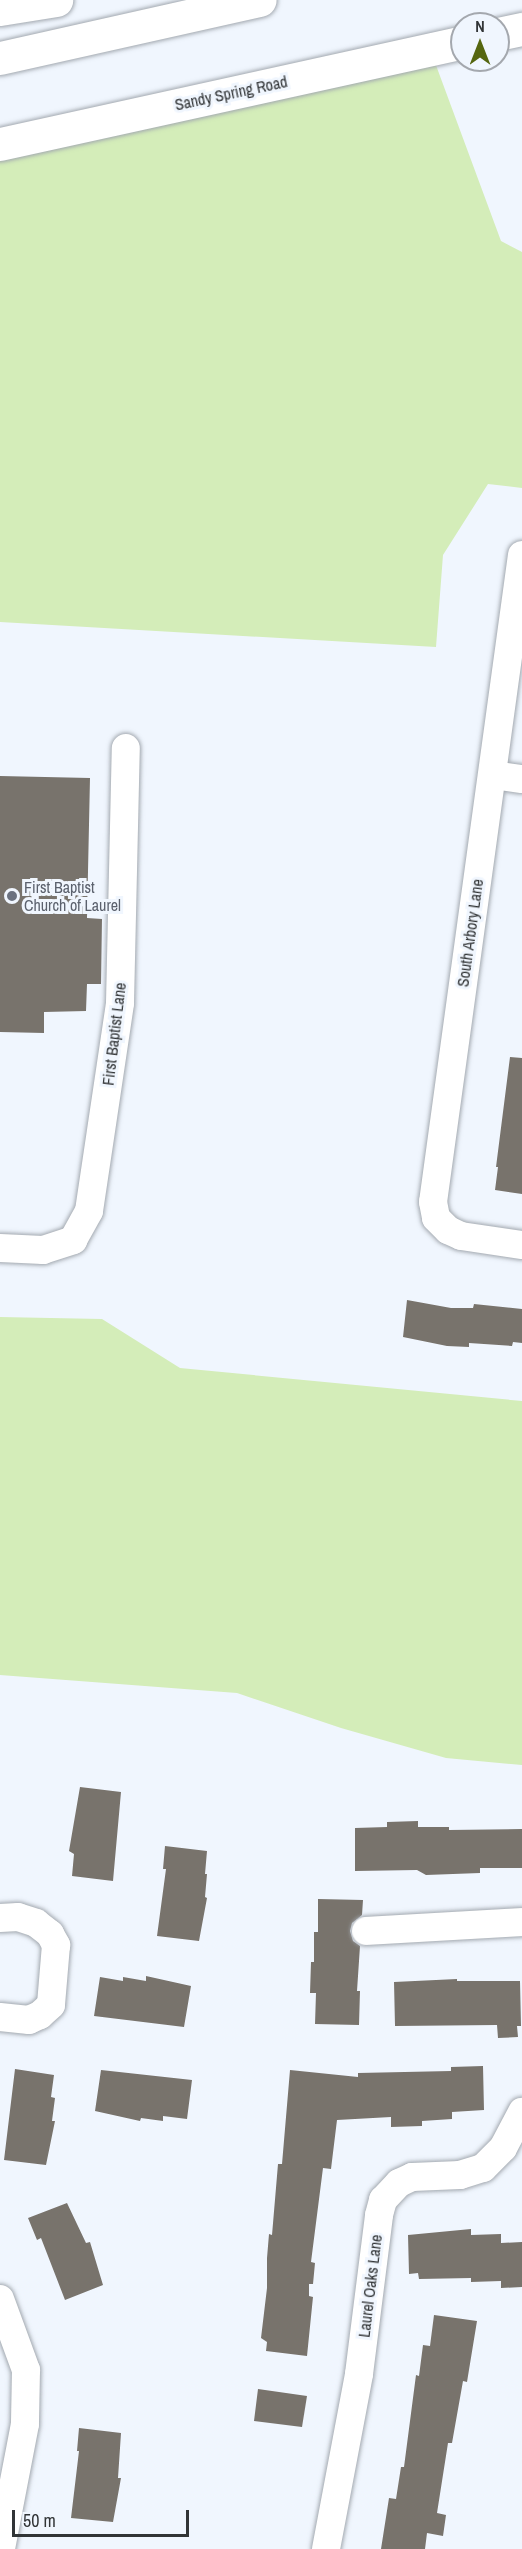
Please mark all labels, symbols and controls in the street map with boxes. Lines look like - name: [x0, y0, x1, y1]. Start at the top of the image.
- north arrow: [450, 12, 510, 72]
- text: N: [475, 15, 485, 37]
- street label: Sandy Spring Road: [173, 72, 289, 114]
- place label: First Baptist Church of Laurel: [24, 877, 121, 915]
- street label: South Arbory Lane: [453, 877, 487, 989]
- marker: First Baptist Church of Laurel: [5, 889, 19, 903]
- street label: First Baptist Lane: [98, 981, 130, 1087]
- street label: Laurel Oaks Lane: [354, 2233, 386, 2339]
- scale bar: [15, 2498, 192, 2536]
- text: 50 m: [23, 2508, 56, 2533]

